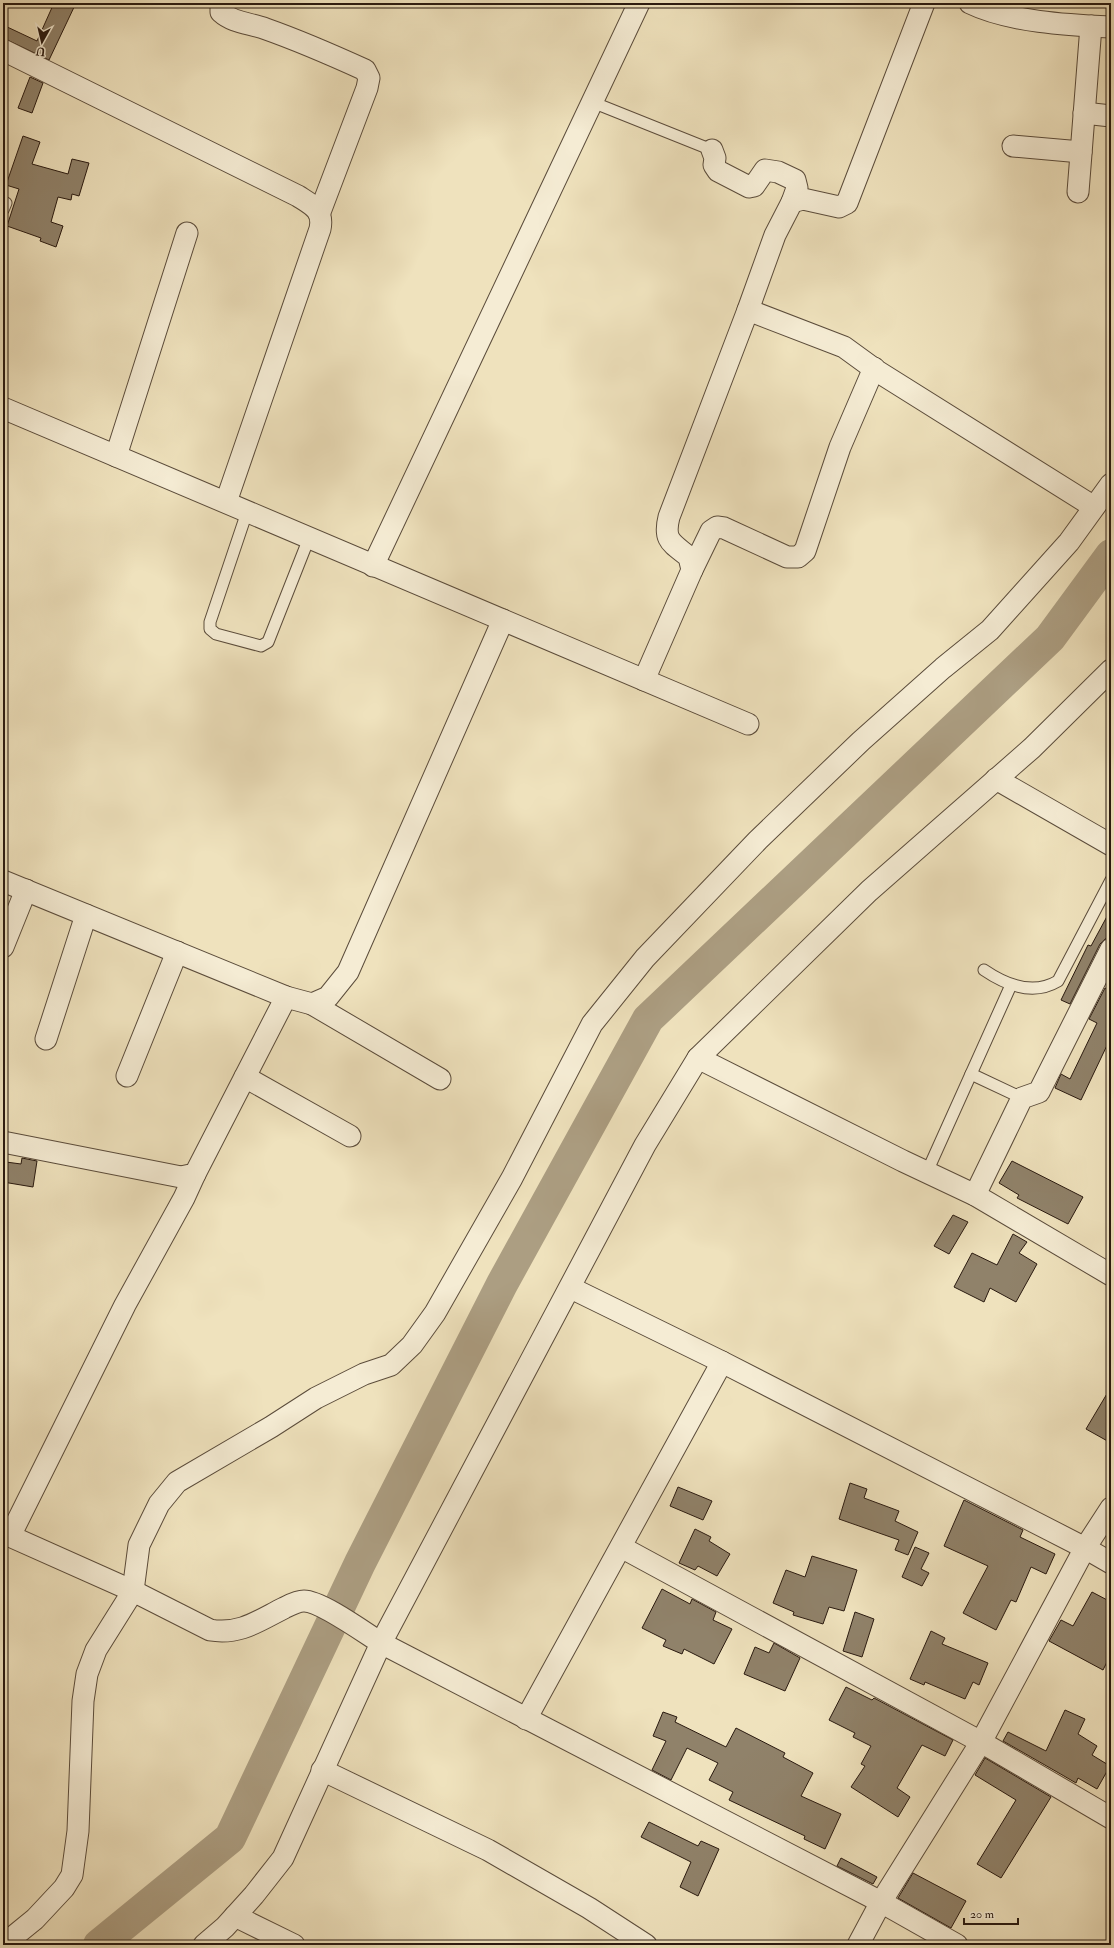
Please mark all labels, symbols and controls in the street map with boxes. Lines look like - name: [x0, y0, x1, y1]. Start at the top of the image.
- north arrow: [22, 22, 62, 62]
- text: U: [34, 44, 46, 58]
- scale bar: [964, 1900, 1018, 1926]
- text: 20 m: [970, 1907, 995, 1922]

